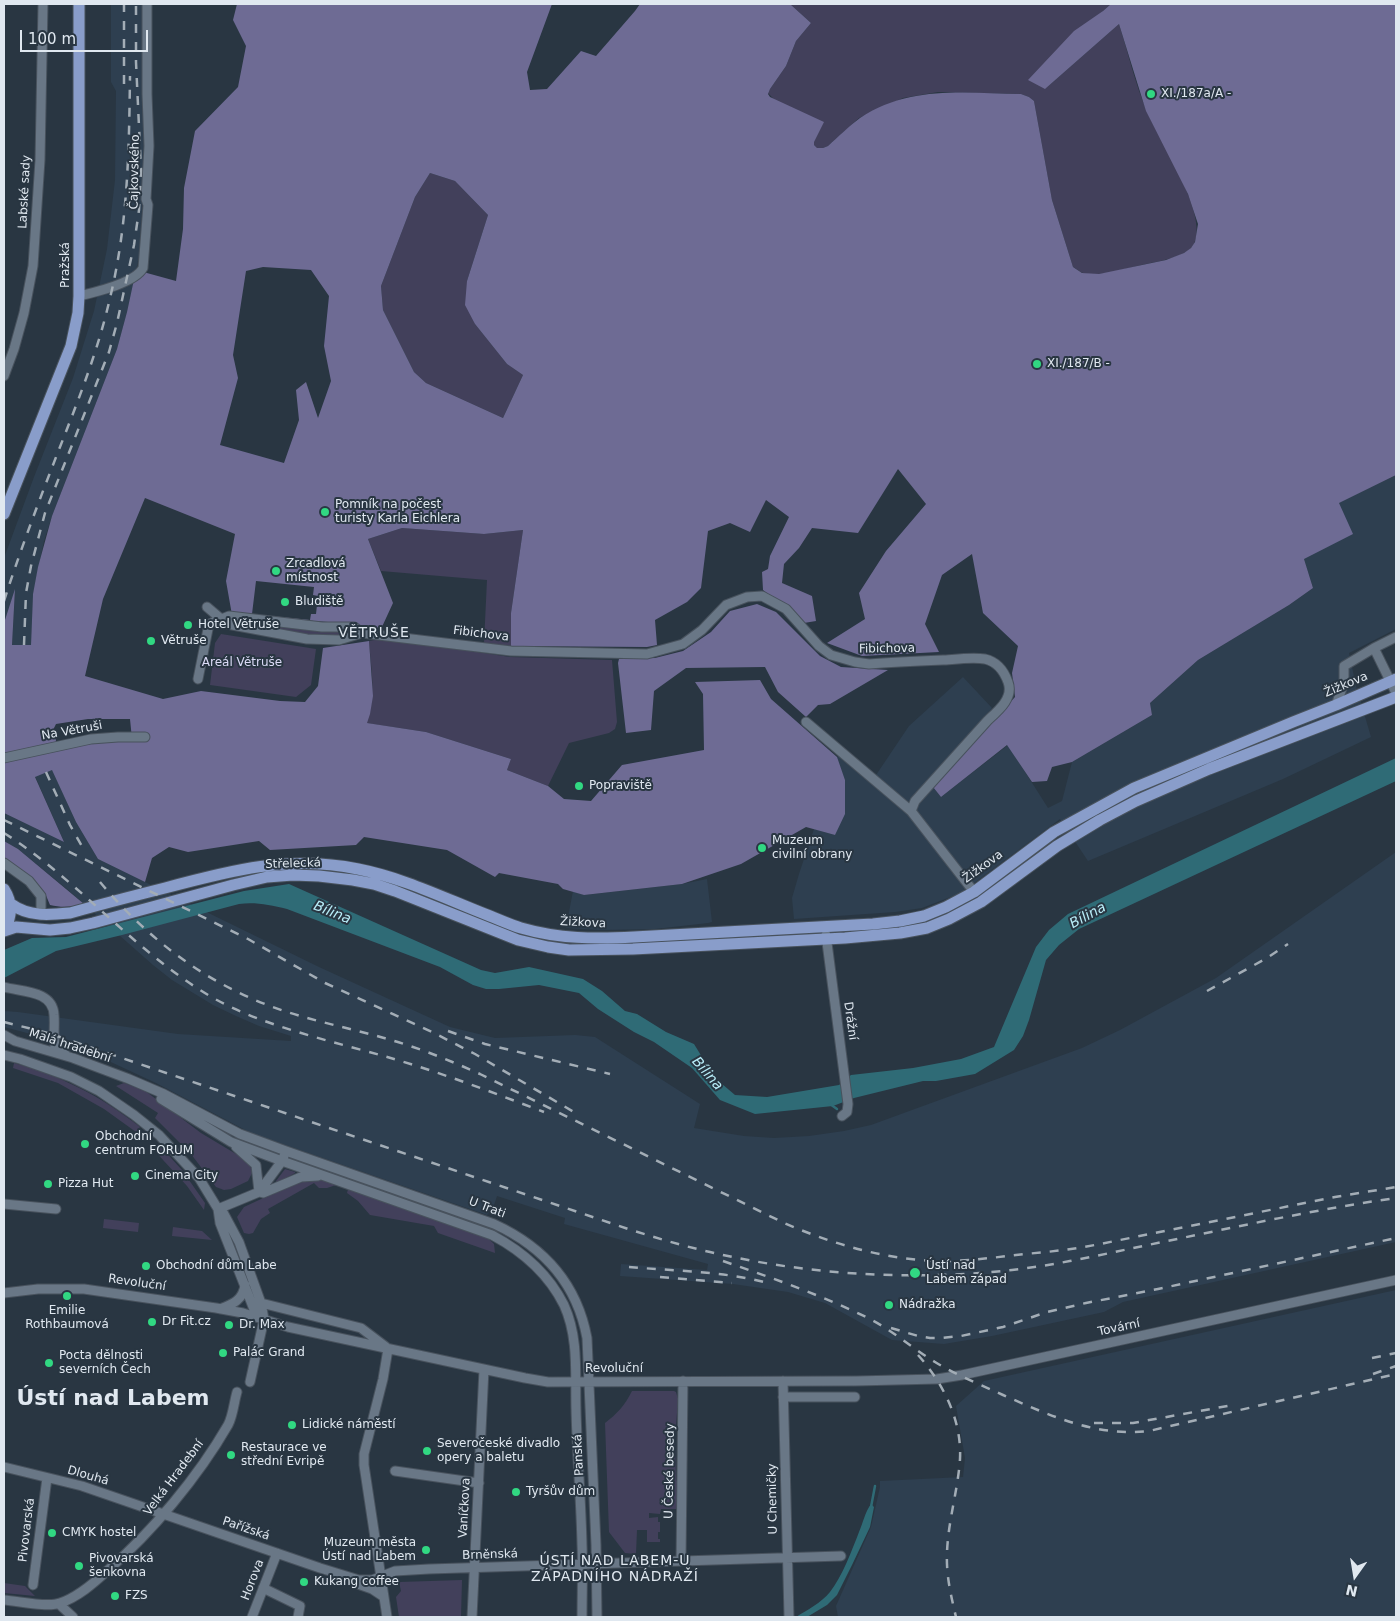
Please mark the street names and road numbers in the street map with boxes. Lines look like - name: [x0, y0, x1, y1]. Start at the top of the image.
- street label: Čajkovského: [127, 134, 143, 210]
- street label: Labské sady: [16, 155, 34, 229]
- street label: Pražská: [59, 242, 73, 288]
- street label: Fibichova: [452, 623, 510, 645]
- street label: Fibichova: [859, 641, 915, 657]
- street label: Žižkova: [1322, 669, 1370, 701]
- street label: Na Větruši: [40, 719, 104, 743]
- street label: Žižkova: [960, 848, 1006, 886]
- street label: Střelecká: [265, 856, 321, 872]
- street label: Žižkova: [560, 915, 606, 931]
- street label: Drážní: [840, 1001, 860, 1041]
- street label: Malá hradební: [27, 1026, 113, 1066]
- street label: U Trati: [466, 1194, 508, 1222]
- street label: Revoluční: [107, 1272, 167, 1294]
- street label: Tovární: [1097, 1317, 1141, 1339]
- street label: Revoluční: [585, 1362, 643, 1376]
- street label: U České besedy: [662, 1423, 678, 1519]
- street label: Panská: [571, 1434, 587, 1476]
- street label: Velká Hradební: [141, 1437, 207, 1519]
- street label: Dlouhá: [66, 1463, 110, 1489]
- street label: U Chemičky: [765, 1463, 781, 1535]
- street label: Vaníčkova: [456, 1477, 474, 1539]
- street label: Pivovarská: [16, 1497, 38, 1563]
- street label: Pařížská: [221, 1514, 271, 1544]
- street label: Brněnská: [462, 1547, 518, 1563]
- street label: Horova: [239, 1557, 267, 1603]

